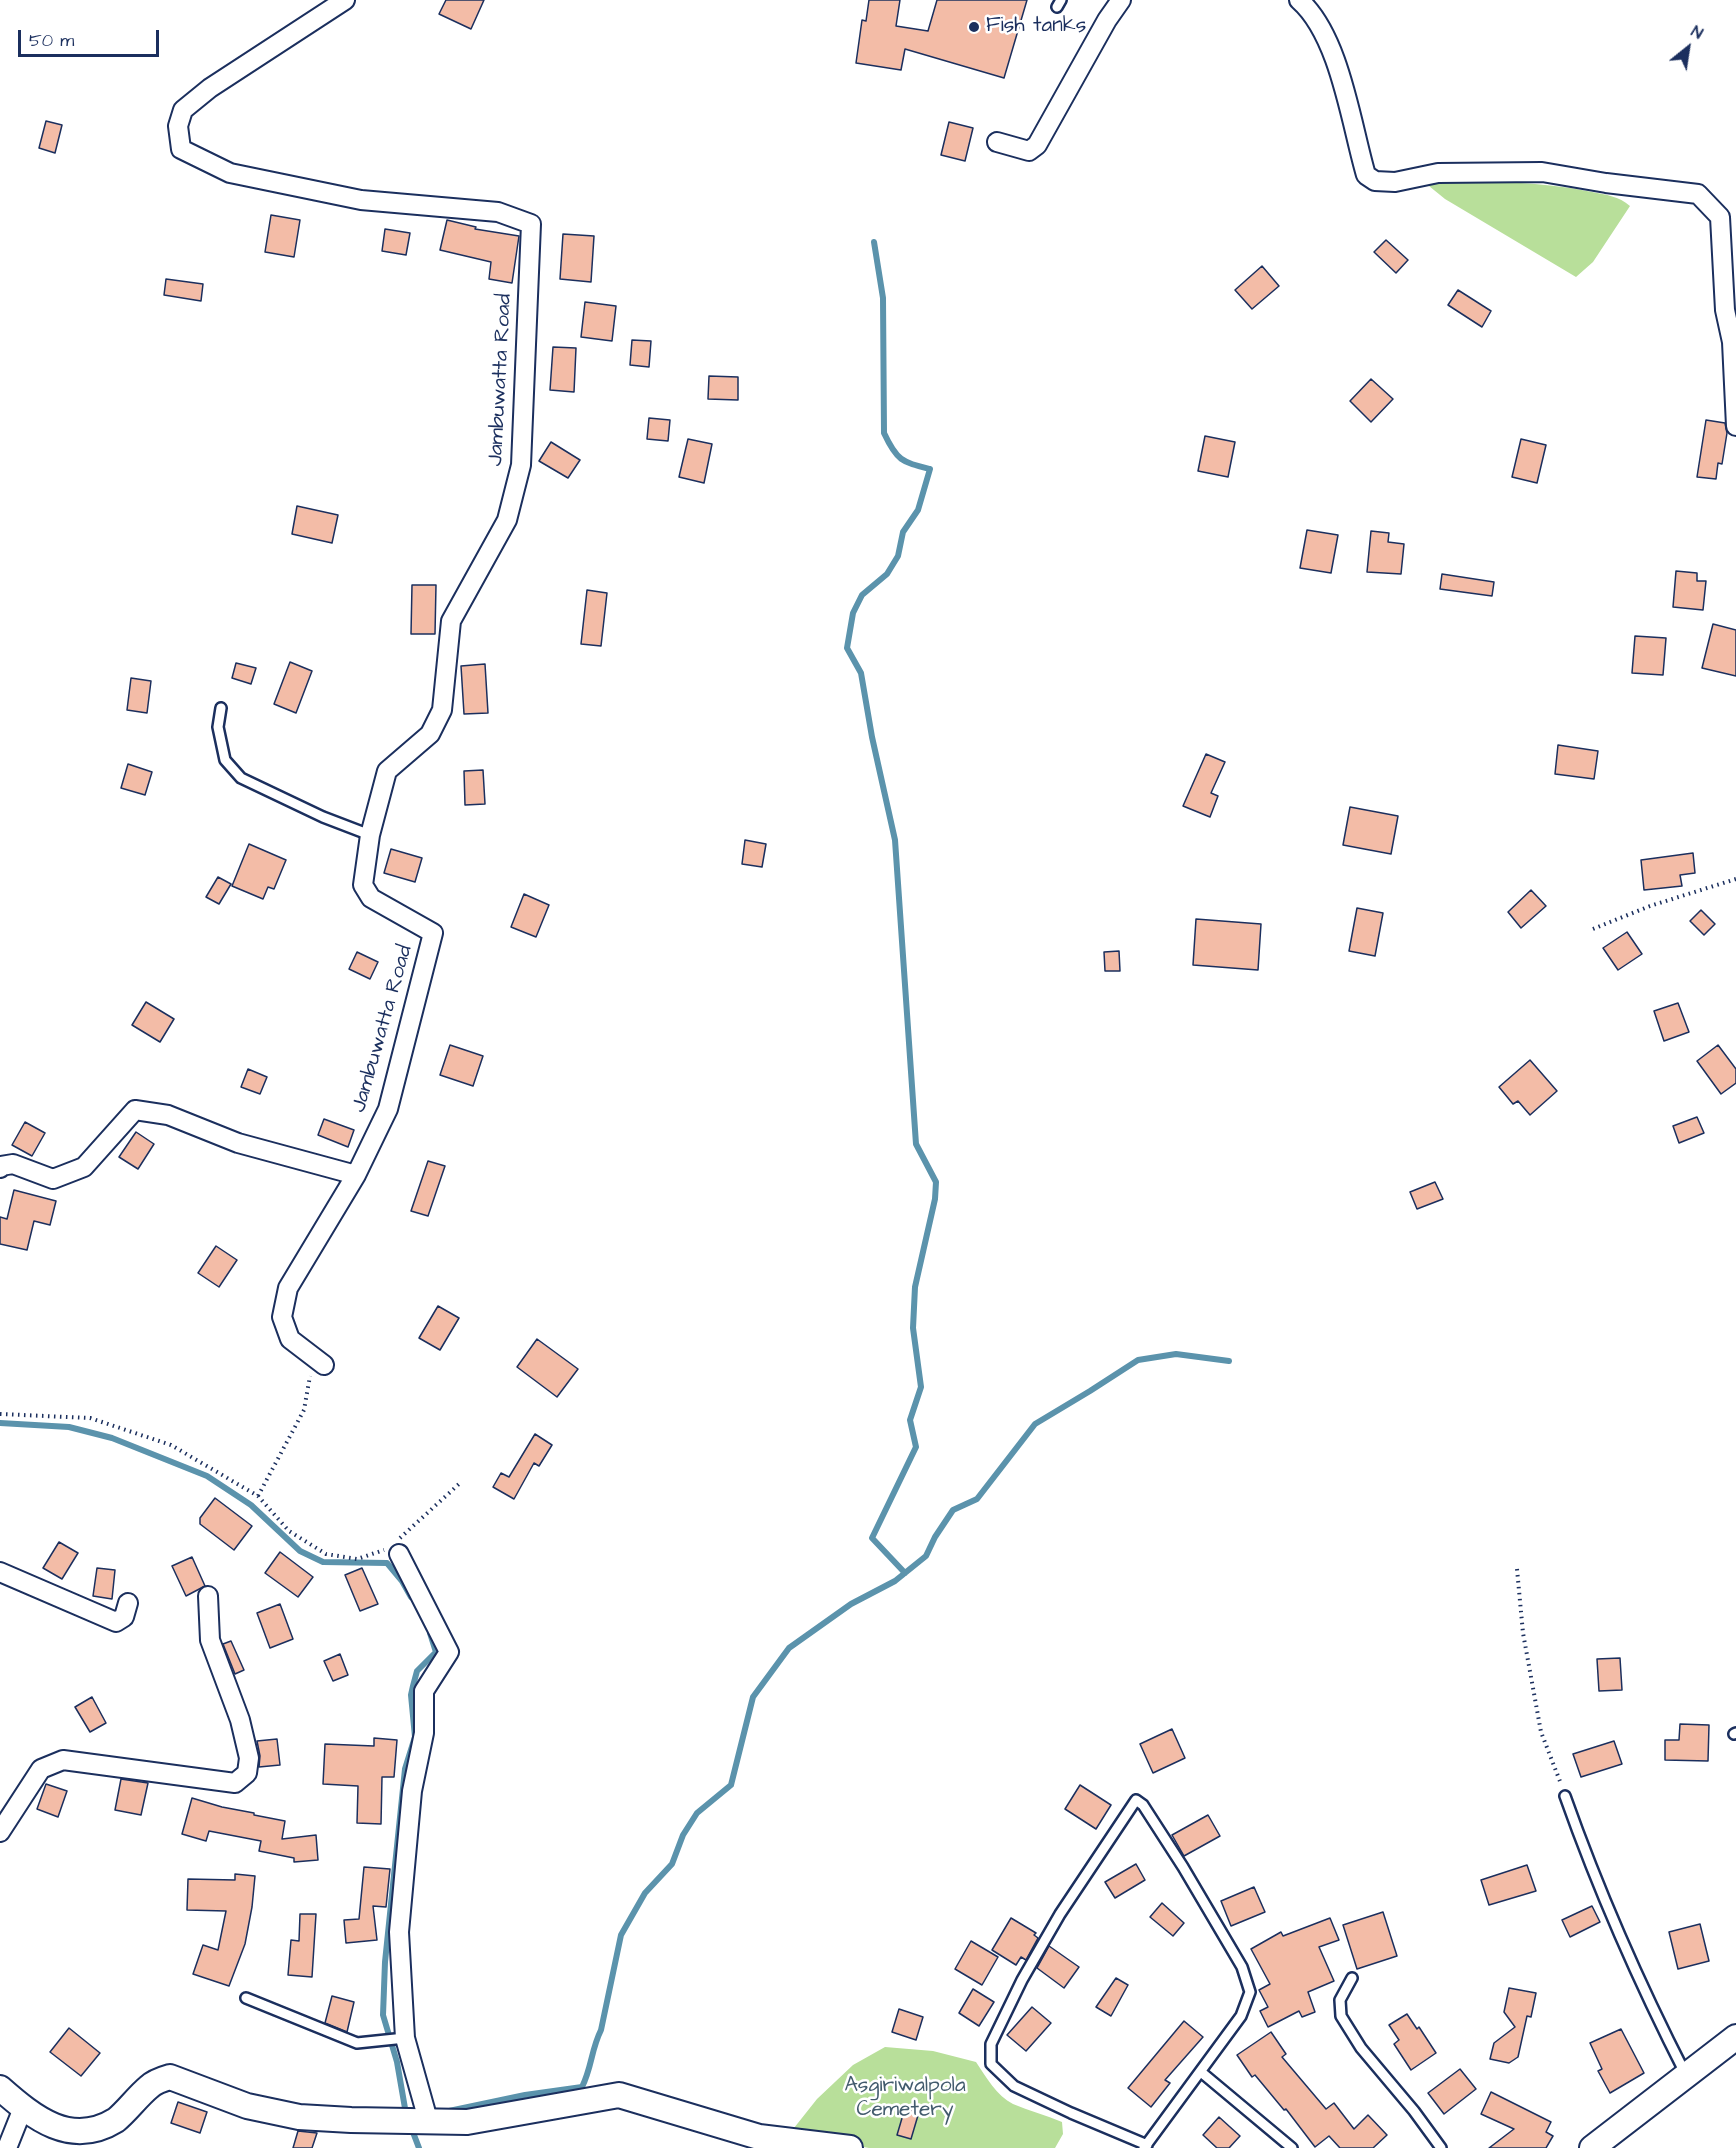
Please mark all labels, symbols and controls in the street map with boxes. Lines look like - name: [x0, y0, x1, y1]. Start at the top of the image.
- place label: Fish tanks: [986, 14, 1086, 40]
- scale bar: [21, 18, 162, 56]
- north arrow: [1658, 18, 1718, 78]
- marker: Fish tanks: [967, 20, 981, 34]
- text: N: [1687, 20, 1707, 44]
- text: 50 m: [29, 28, 74, 53]
- street label: Jambuwatta Road: [484, 293, 518, 467]
- street label: Jambuwatta Road: [347, 943, 419, 1115]
- park label: Asgiriwalpola Cemetery: [844, 2074, 966, 2124]

